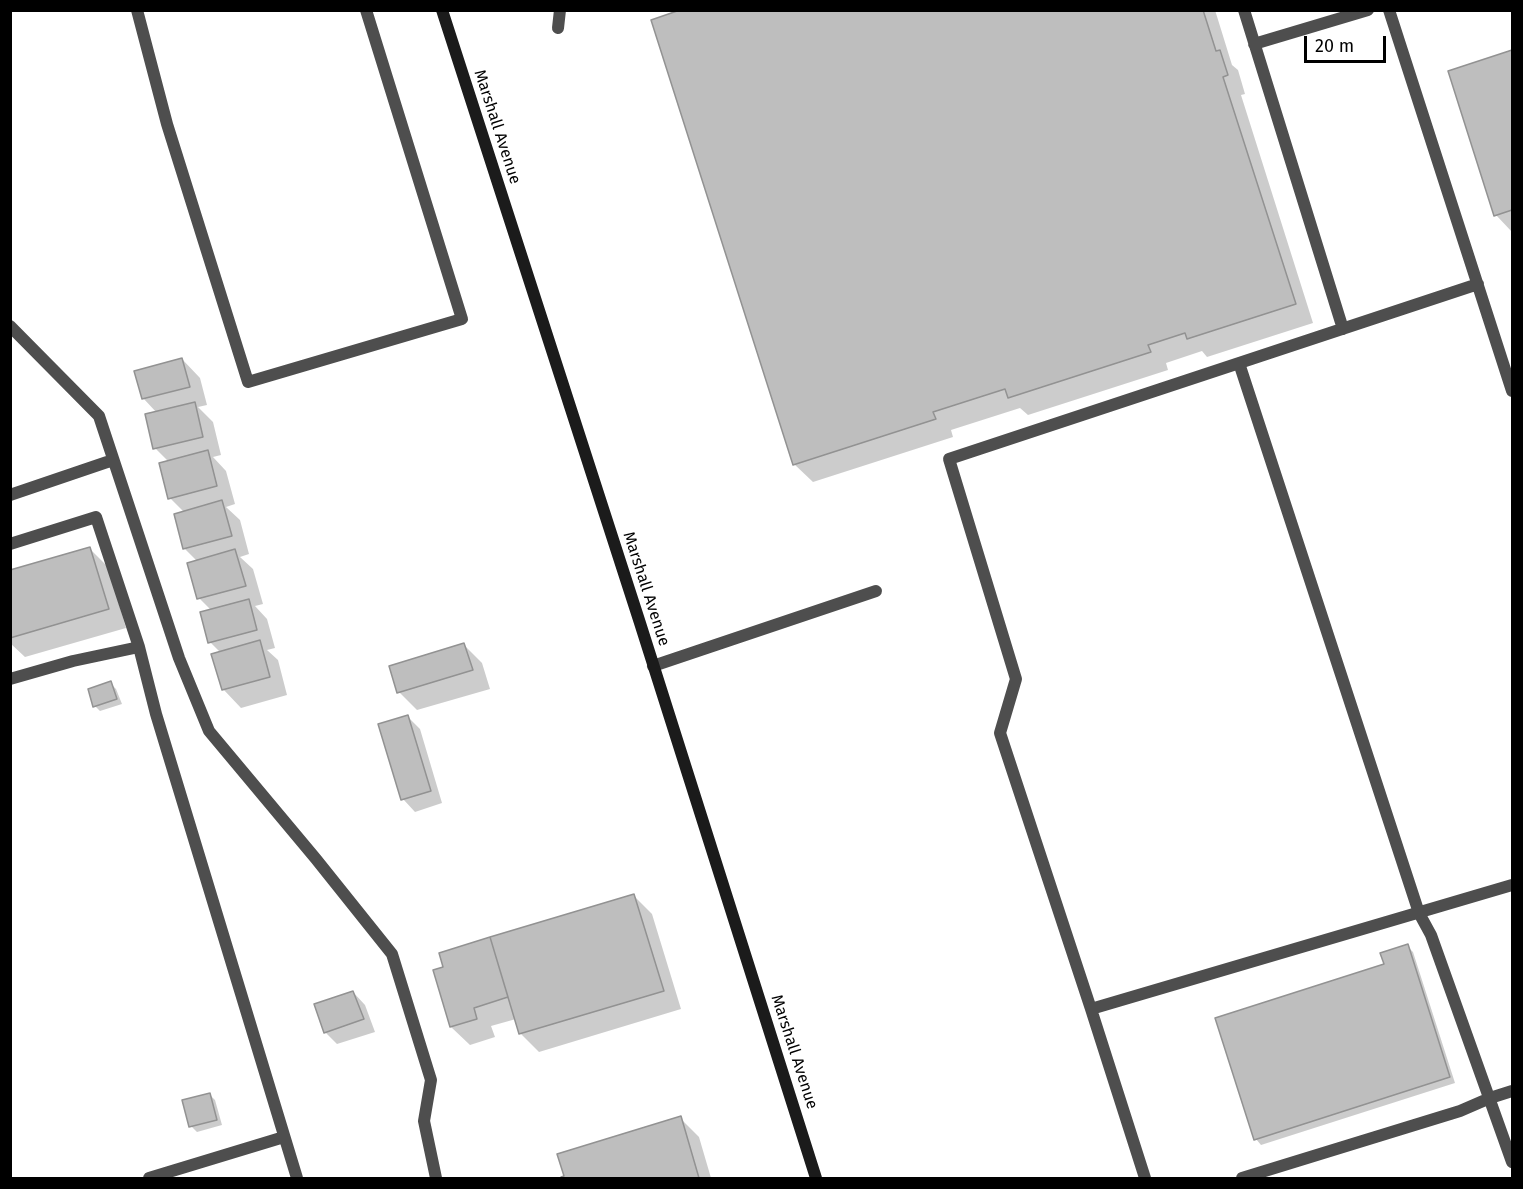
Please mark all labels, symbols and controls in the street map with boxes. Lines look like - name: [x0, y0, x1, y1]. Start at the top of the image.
- scale bar: [1307, 24, 1390, 62]
- text: 20 m: [1315, 35, 1354, 57]
- street label: Marshall Avenue: [469, 67, 525, 187]
- street label: Marshall Avenue: [618, 529, 674, 649]
- street label: Marshall Avenue: [766, 992, 822, 1112]

